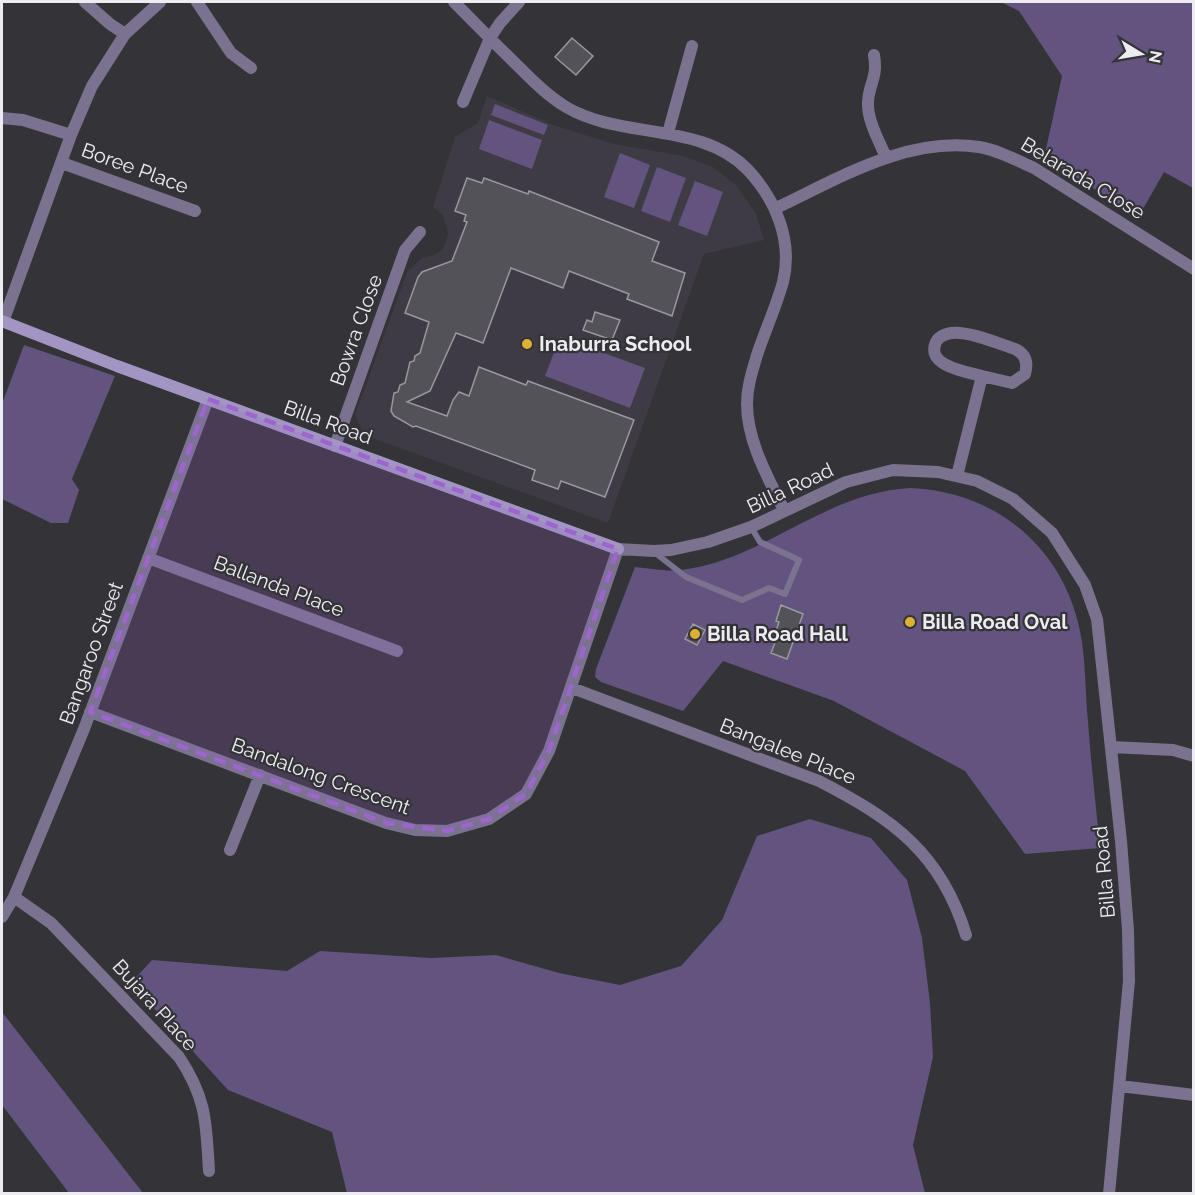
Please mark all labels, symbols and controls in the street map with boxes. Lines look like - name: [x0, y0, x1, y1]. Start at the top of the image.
- north arrow: [1111, 24, 1171, 84]
- text: N: [1145, 49, 1166, 65]
- street label: Belarada Close: [1017, 132, 1149, 225]
- street label: Boree Place: [78, 138, 192, 198]
- street label: Bowra Close: [325, 271, 387, 389]
- place label: Inaburra School: [539, 332, 692, 356]
- marker: Inaburra School: [520, 337, 534, 351]
- street label: Billa Road: [280, 395, 376, 449]
- street label: Billa Road: [743, 458, 837, 518]
- street label: Ballanda Place: [211, 550, 348, 622]
- street label: Bangaroo Street: [54, 578, 128, 728]
- place label: Billa Road Oval: [922, 610, 1068, 634]
- marker: Billa Road Oval: [903, 615, 917, 629]
- place label: Billa Road Hall: [707, 622, 848, 646]
- marker: Billa Road Hall: [688, 627, 702, 641]
- street label: Bangalee Place: [716, 713, 860, 789]
- street label: Bandalong Crescent: [228, 733, 414, 820]
- street label: Billa Road: [1088, 825, 1120, 919]
- street label: Bujara Place: [108, 954, 203, 1056]

